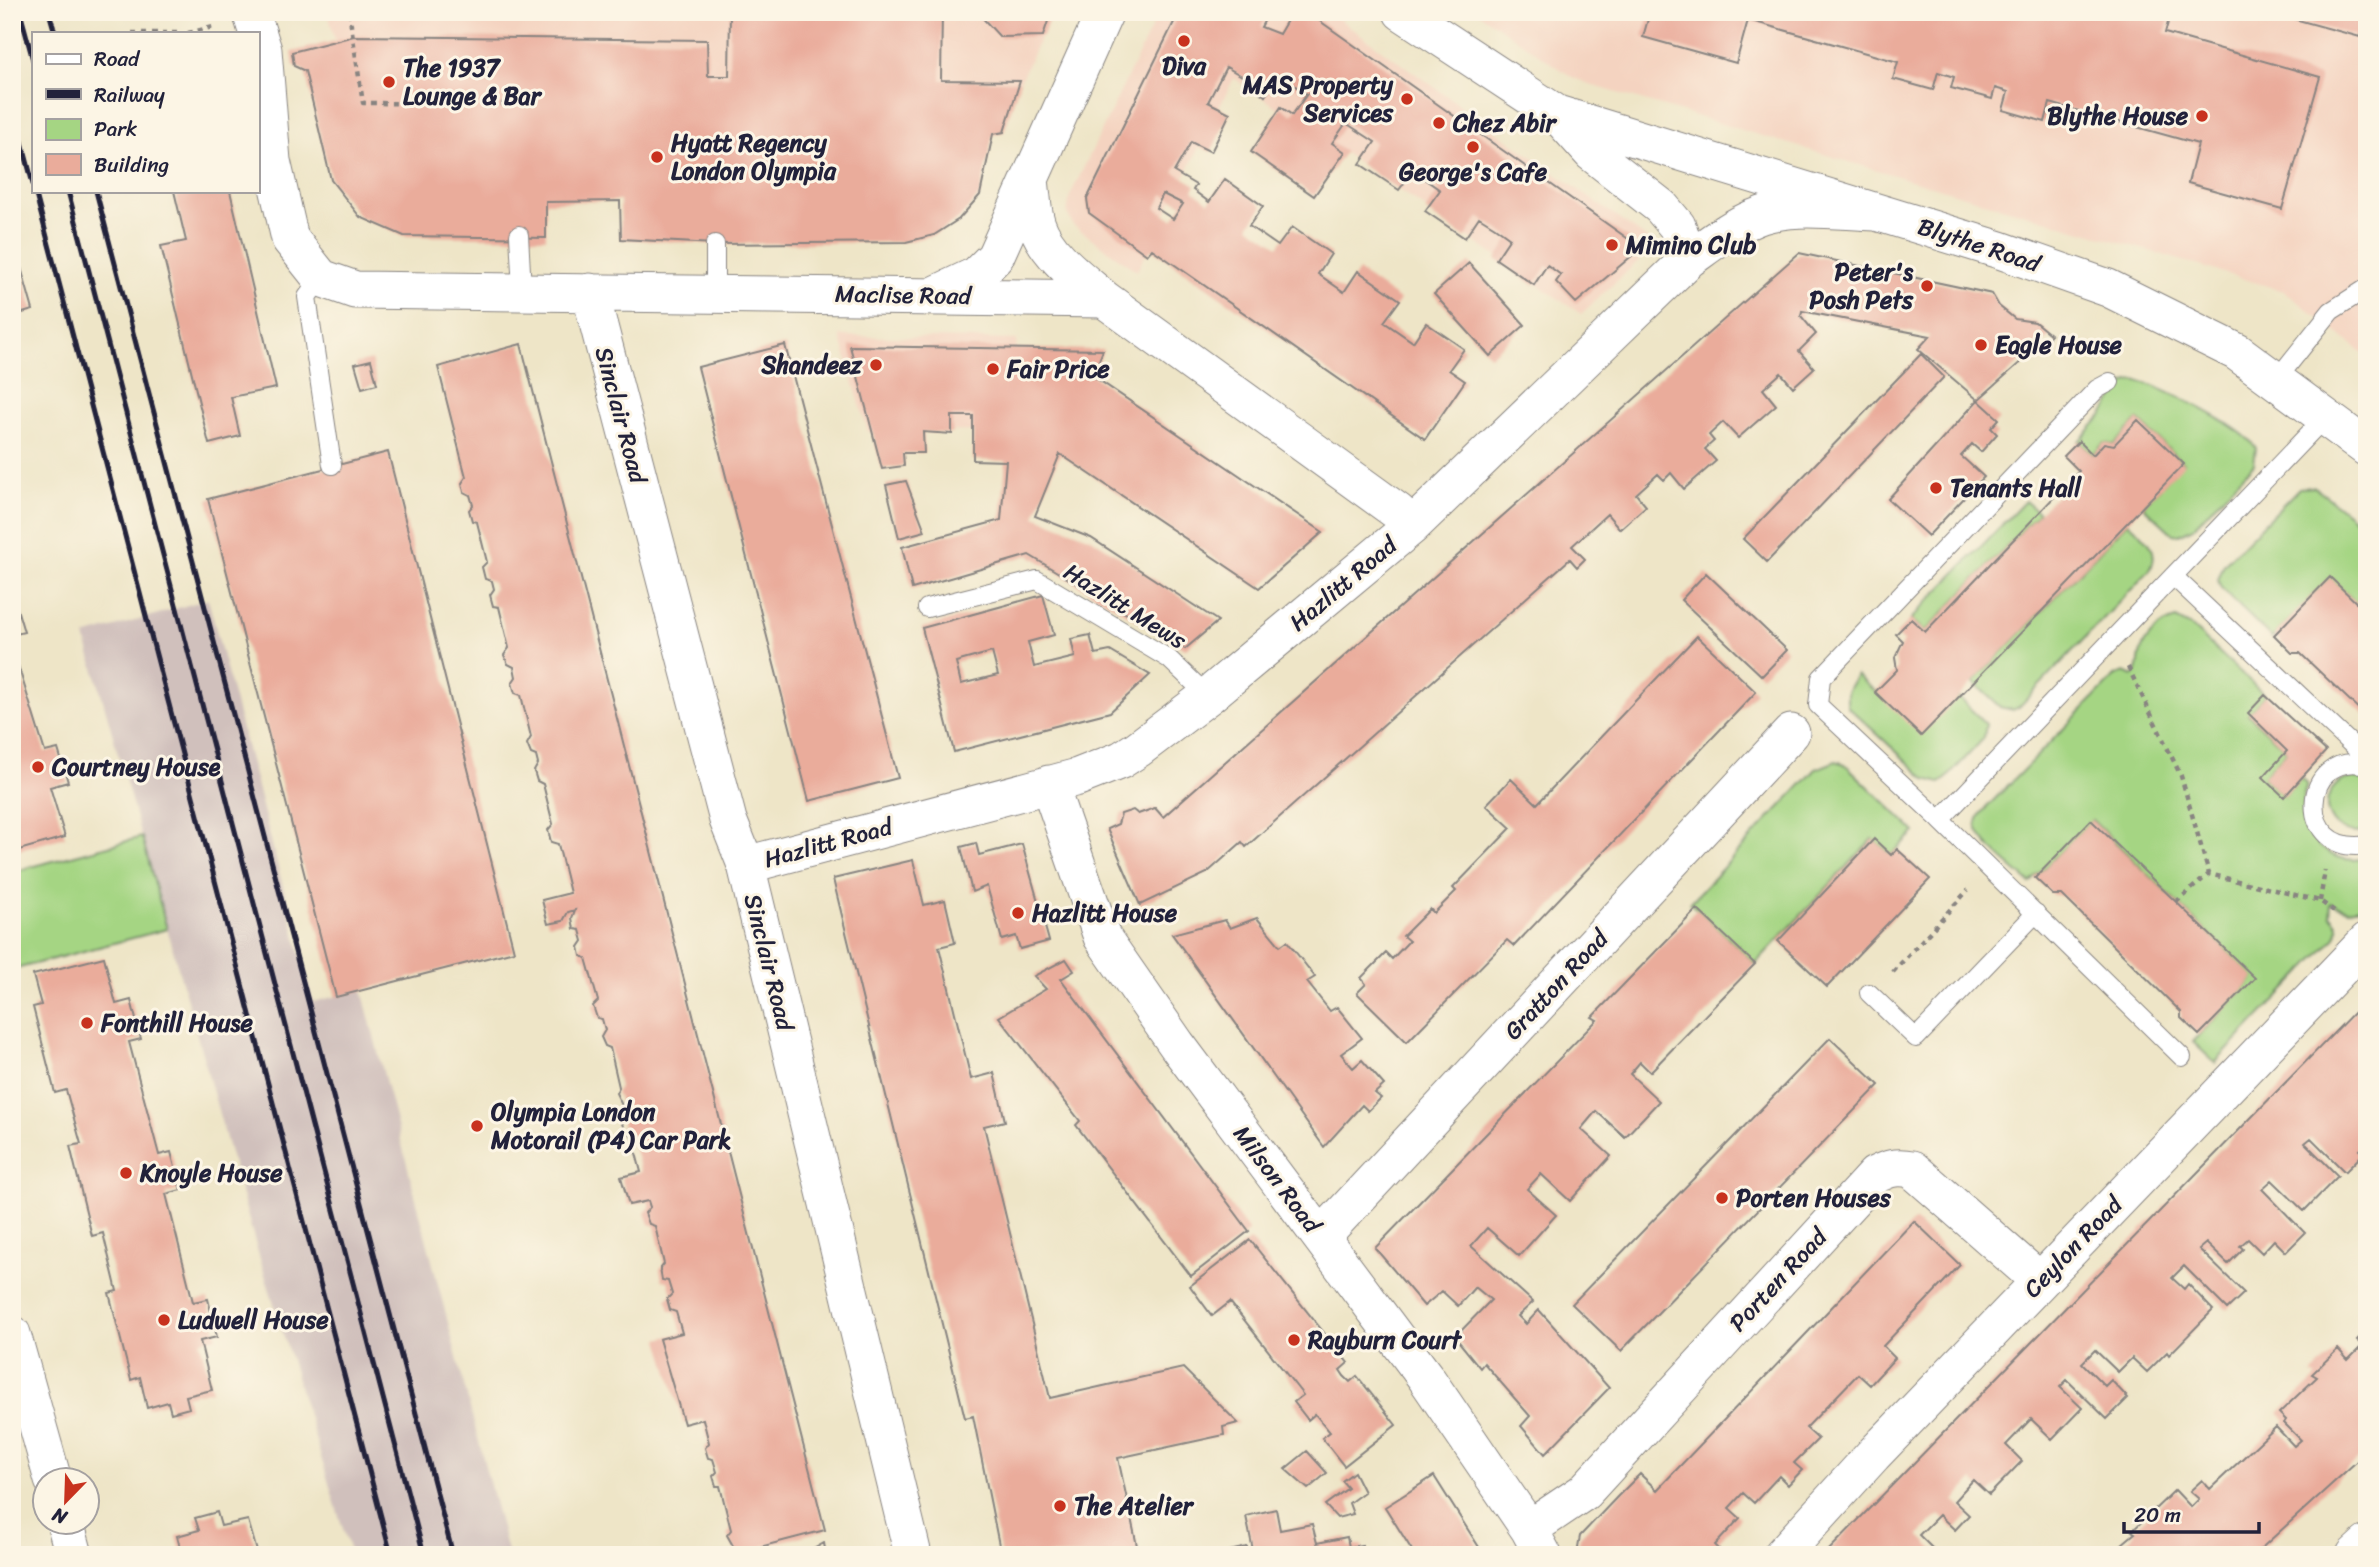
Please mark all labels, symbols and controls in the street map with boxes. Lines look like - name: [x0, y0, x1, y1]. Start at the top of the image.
- legend: [32, 32, 259, 192]
- marker: Diva: [1176, 33, 1192, 49]
- text: Road: [94, 40, 141, 78]
- place label: Diva: [1162, 45, 1207, 87]
- place label: The 1937 Lounge & Bar: [403, 47, 543, 117]
- place label: MAS Property Services: [1242, 64, 1394, 134]
- marker: The 1937 Lounge & Bar: [381, 74, 397, 90]
- text: Railway: [94, 76, 165, 114]
- marker: MAS Property Services: [1399, 91, 1415, 107]
- place label: Blythe House: [2047, 95, 2189, 137]
- place label: Chez Abir: [1452, 102, 1558, 144]
- marker: Blythe House: [2194, 108, 2210, 124]
- text: Park: [94, 110, 137, 148]
- marker: Chez Abir: [1431, 115, 1447, 131]
- place label: Hyatt Regency London Olympia: [671, 122, 837, 192]
- marker: George's Cafe: [1465, 139, 1481, 155]
- text: Building: [94, 146, 170, 184]
- marker: Hyatt Regency London Olympia: [649, 149, 665, 165]
- place label: George's Cafe: [1399, 151, 1548, 193]
- street label: Blythe Road: [1912, 205, 2047, 285]
- place label: Mimino Club: [1625, 224, 1757, 266]
- marker: Mimino Club: [1604, 237, 1620, 253]
- place label: Peter's Posh Pets: [1809, 251, 1914, 321]
- street label: Maclise Road: [835, 273, 974, 317]
- marker: Peter's Posh Pets: [1919, 278, 1935, 294]
- place label: Eagle House: [1995, 324, 2122, 366]
- marker: Eagle House: [1973, 337, 1989, 353]
- street label: Sinclair Road: [583, 342, 660, 489]
- place label: Shandeez: [760, 344, 864, 386]
- place label: Fair Price: [1006, 348, 1110, 390]
- marker: Shandeez: [868, 357, 884, 373]
- marker: Fair Price: [985, 361, 1001, 377]
- place label: Tenants Hall: [1950, 467, 2082, 509]
- marker: Tenants Hall: [1928, 480, 1944, 496]
- street label: Hazlitt Road: [1279, 524, 1409, 642]
- street label: Hazlitt Mews: [1055, 551, 1196, 661]
- place label: Courtney House: [51, 746, 221, 788]
- marker: Courtney House: [30, 759, 46, 775]
- street label: Hazlitt Road: [759, 805, 899, 880]
- street label: Sinclair Road: [732, 889, 807, 1036]
- place label: Hazlitt House: [1032, 892, 1178, 934]
- marker: Hazlitt House: [1010, 905, 1026, 921]
- street label: Gratton Road: [1493, 919, 1620, 1050]
- place label: Fonthill House: [100, 1002, 253, 1044]
- marker: Fonthill House: [79, 1015, 95, 1031]
- place label: Olympia London Motorail (P4) Car Park: [490, 1091, 732, 1161]
- street label: Milson Road: [1222, 1116, 1333, 1244]
- marker: Olympia London Motorail (P4) Car Park: [469, 1118, 485, 1134]
- place label: Knoyle House: [139, 1152, 283, 1194]
- marker: Knoyle House: [118, 1165, 134, 1181]
- place label: Porten Houses: [1736, 1177, 1892, 1219]
- street label: Ceylon Road: [2013, 1184, 2135, 1308]
- marker: Porten Houses: [1714, 1190, 1730, 1206]
- street label: Porten Road: [1718, 1216, 1839, 1342]
- place label: Ludwell House: [178, 1299, 329, 1341]
- marker: Ludwell House: [156, 1312, 172, 1328]
- place label: Rayburn Court: [1307, 1319, 1462, 1361]
- marker: Rayburn Court: [1286, 1332, 1302, 1348]
- north arrow: [32, 1466, 102, 1536]
- place label: The Atelier: [1074, 1485, 1195, 1527]
- scale bar: [2124, 1490, 2258, 1534]
- text: 20 m: [2134, 1496, 2181, 1534]
- text: N: [46, 1498, 73, 1534]
- marker: The Atelier: [1052, 1498, 1068, 1514]

